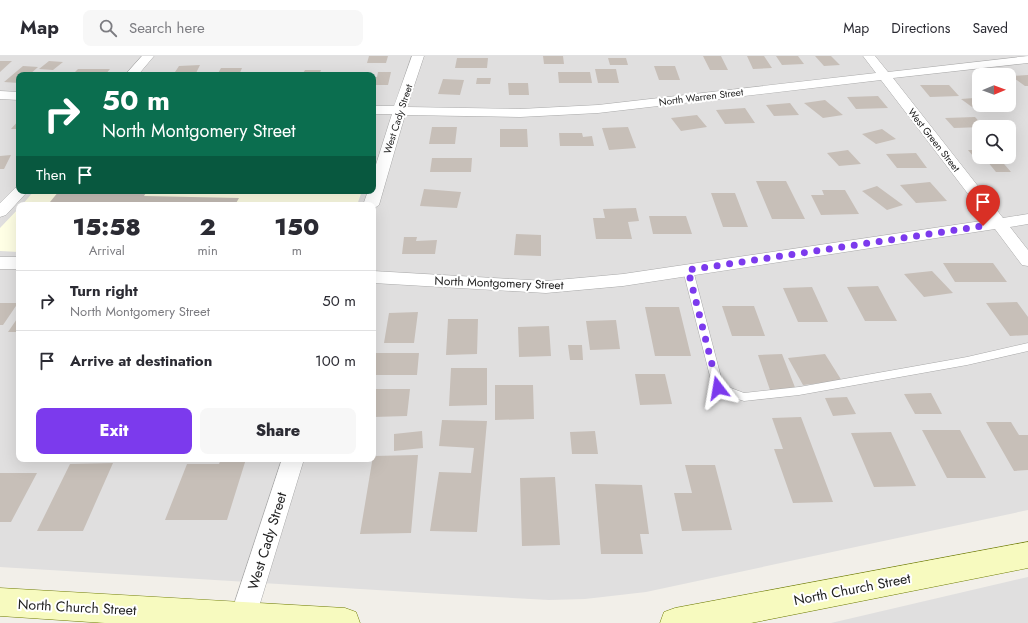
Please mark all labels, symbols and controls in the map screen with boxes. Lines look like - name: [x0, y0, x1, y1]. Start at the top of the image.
- search box: [83, 10, 363, 46]
- text: Map: [20, 14, 59, 41]
- icon: search: [97, 17, 119, 39]
- text: Search here: [129, 17, 205, 39]
- text: Map: [843, 18, 869, 38]
- text: Directions: [891, 18, 951, 38]
- text: Saved: [973, 18, 1008, 38]
- north arrow: [972, 68, 1016, 112]
- map controls: [972, 68, 1016, 164]
- text: 50 m: [102, 80, 170, 121]
- street label: West Cady Street: [380, 82, 416, 156]
- street label: North Warren Street: [658, 84, 745, 110]
- icon: right: [36, 88, 88, 140]
- street label: West Green Street: [904, 105, 964, 175]
- text: North Montgomery Street: [102, 118, 296, 144]
- button: search: [972, 120, 1016, 164]
- text: Then: [36, 164, 66, 186]
- icon: arrive: [74, 164, 96, 186]
- pin: [966, 185, 1000, 226]
- icon: arrive: [972, 191, 994, 213]
- text: 15:58: [73, 209, 141, 244]
- text: 2: [199, 209, 216, 244]
- text: 150: [274, 209, 319, 244]
- text: Arrival: [89, 241, 125, 260]
- text: min: [197, 241, 218, 260]
- text: m: [292, 241, 302, 260]
- street label: North Montgomery Street: [434, 272, 564, 294]
- text: Turn right: [70, 280, 138, 302]
- icon: right: [36, 290, 58, 312]
- text: 50 m: [322, 290, 356, 312]
- text: North Montgomery Street: [70, 302, 210, 321]
- icon: arrive: [36, 350, 58, 372]
- text: Arrive at destination: [70, 350, 212, 372]
- text: 100 m: [315, 350, 356, 372]
- position arrow: [697, 367, 739, 409]
- button: Exit: [36, 408, 192, 454]
- button: Share: [200, 408, 356, 454]
- street label: West Cady Street: [243, 489, 292, 592]
- street label: North Church Street: [792, 568, 913, 610]
- street label: North Church Street: [17, 594, 137, 620]

